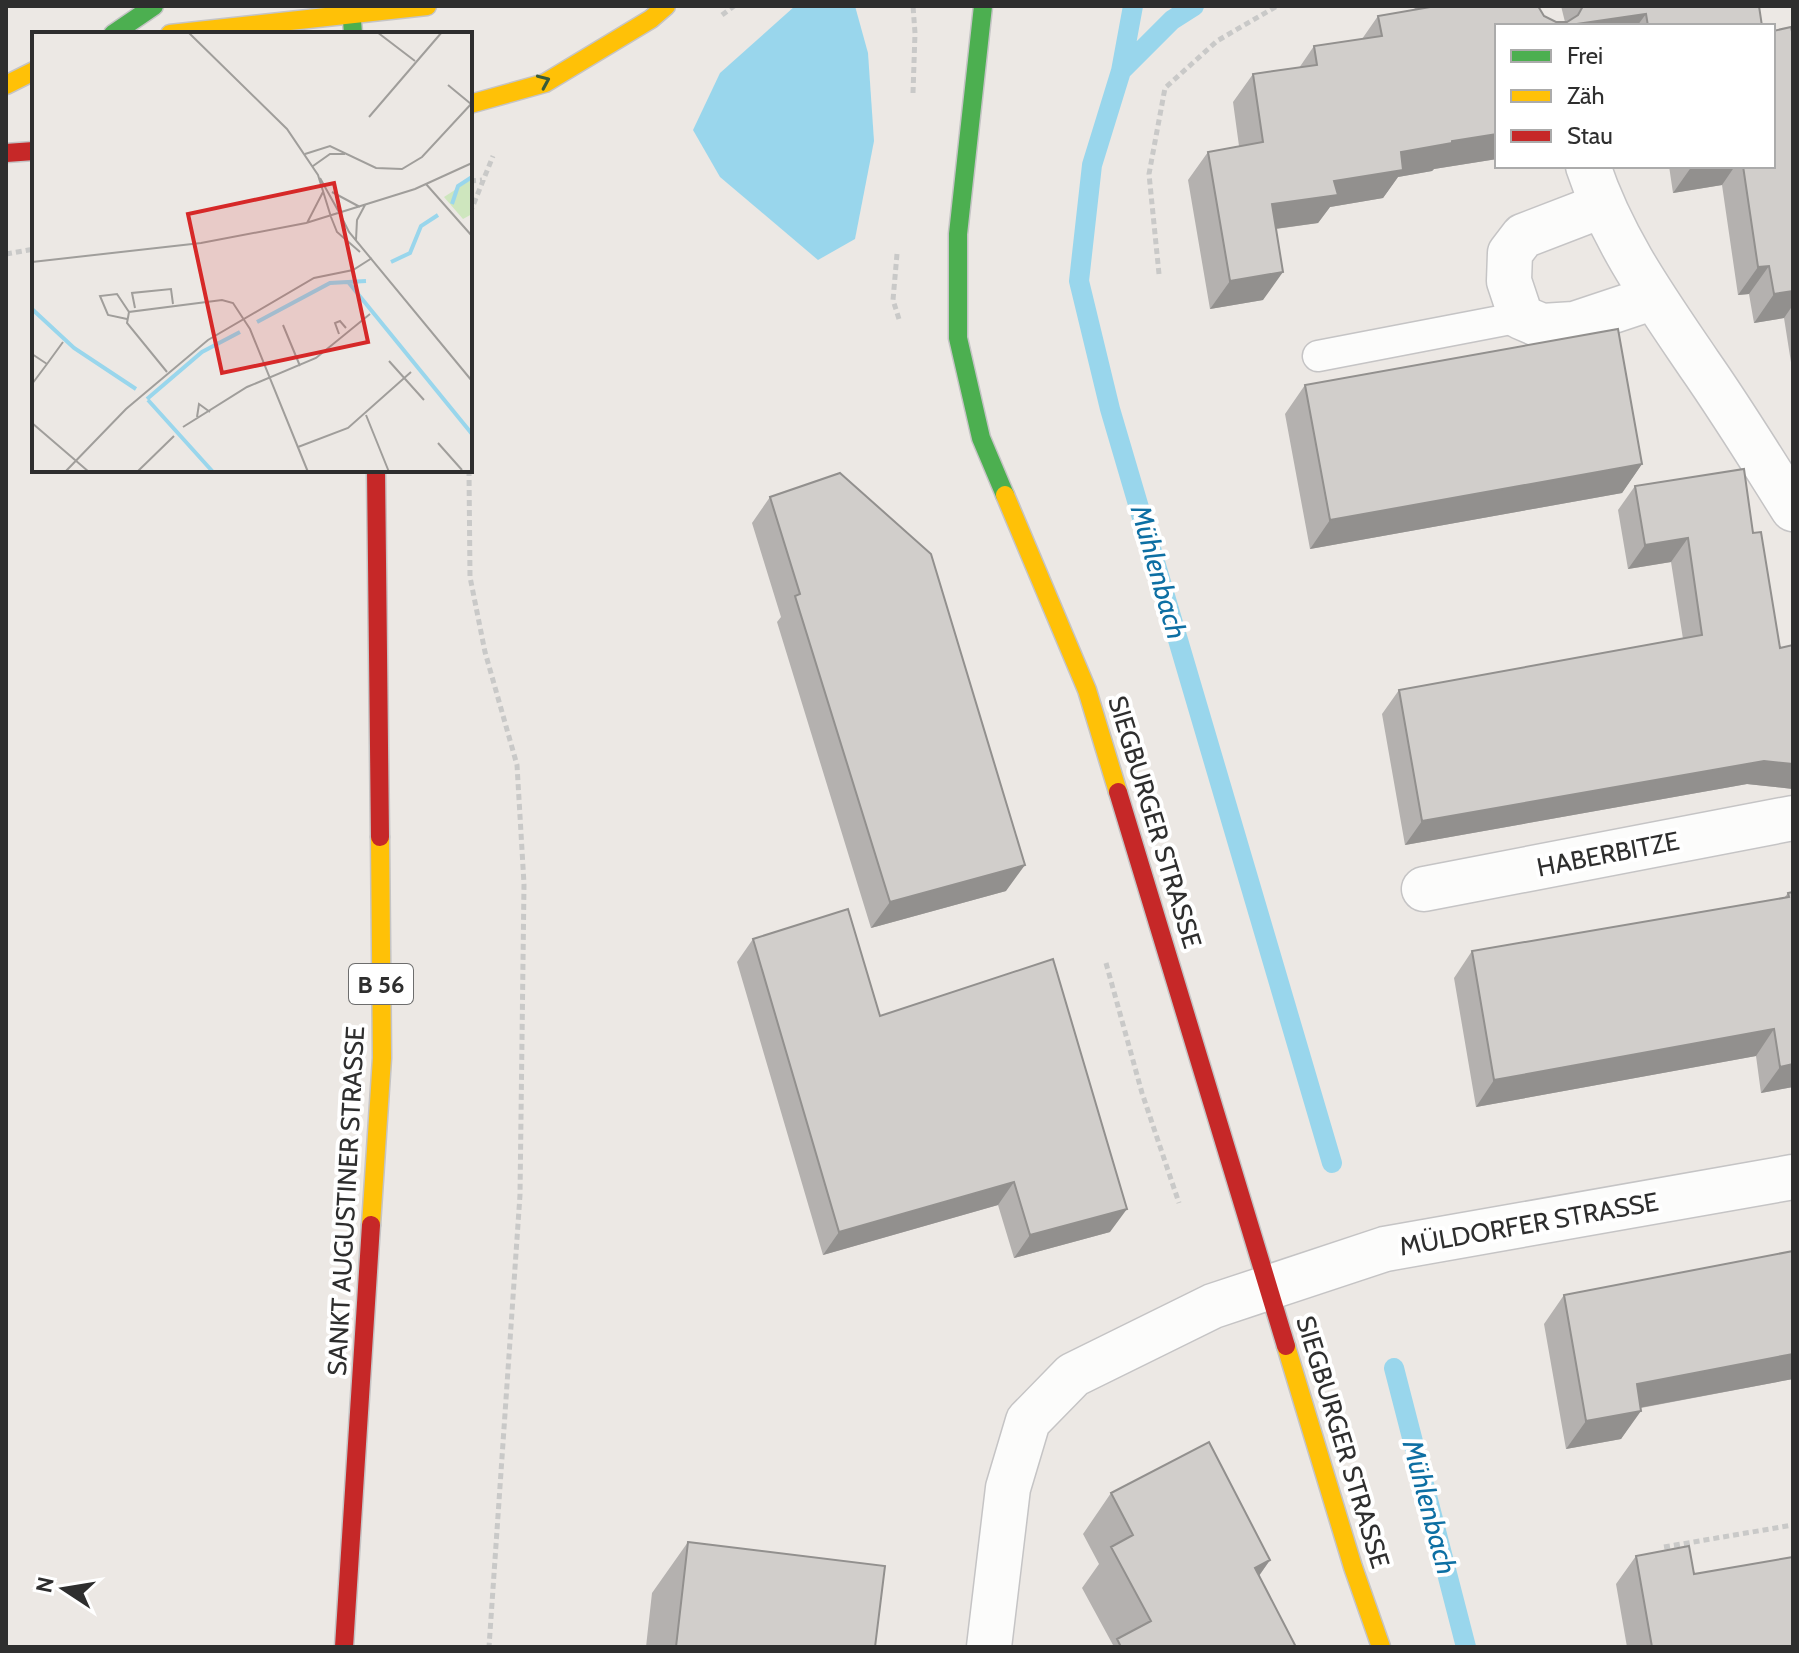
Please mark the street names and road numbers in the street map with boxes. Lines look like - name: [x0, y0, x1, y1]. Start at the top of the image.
- street label: SIEGBURGER STRASSE: [1101, 692, 1209, 952]
- street label: HABERBITZE: [1534, 824, 1682, 884]
- road number: B 56: [349, 964, 413, 1004]
- street label: SANKT AUGUSTINER STRASSE: [321, 1025, 371, 1377]
- street label: MÜLDORFER STRASSE: [1397, 1185, 1661, 1263]
- street label: SIEGBURGER STRASSE: [1289, 1312, 1397, 1572]

